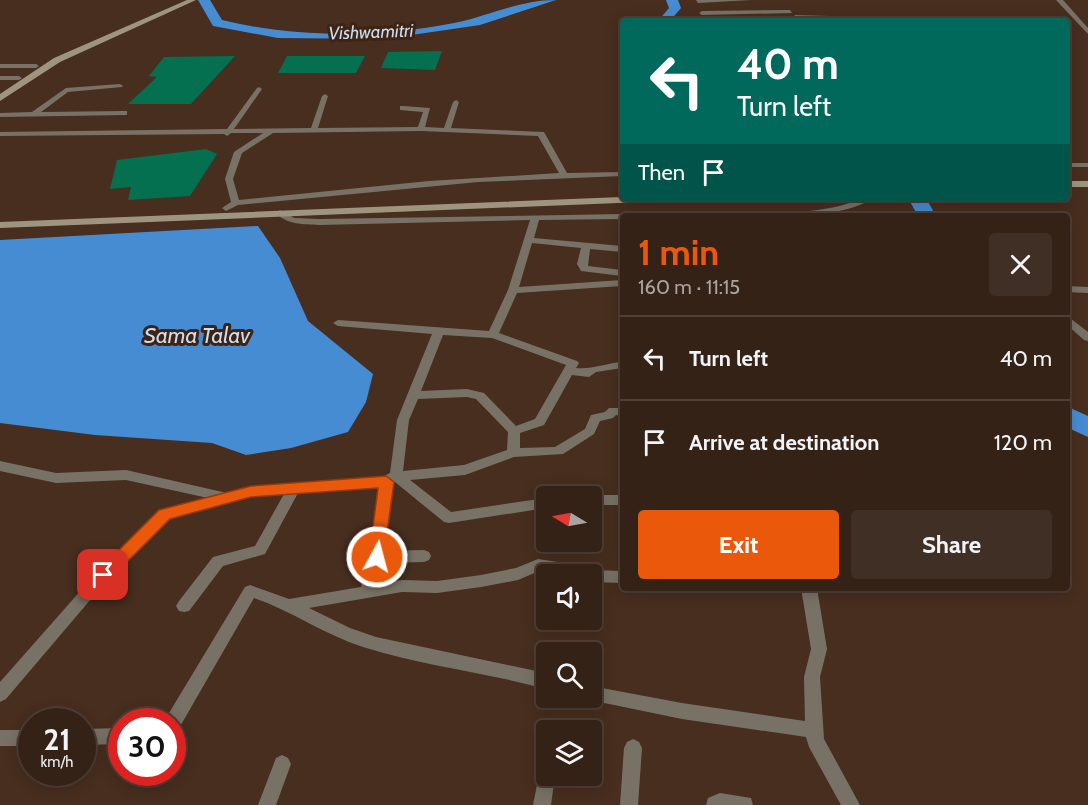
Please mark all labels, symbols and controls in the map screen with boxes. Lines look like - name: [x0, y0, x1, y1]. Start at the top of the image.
- water label: Vishwamitri: [328, 19, 415, 44]
- text: 40 m: [737, 38, 839, 90]
- icon: left: [638, 42, 716, 120]
- text: Turn left: [737, 90, 831, 123]
- icon: arrive: [697, 156, 730, 189]
- text: Then: [638, 159, 685, 186]
- text: 1 min: [638, 230, 719, 274]
- button: close: [989, 233, 1052, 296]
- text: 160 m · 11:15: [638, 275, 740, 299]
- water label: Sama Talav: [144, 322, 251, 349]
- icon: left: [638, 342, 671, 375]
- text: Turn left: [689, 345, 768, 372]
- text: 40 m: [1000, 345, 1052, 372]
- icon: arrive: [638, 426, 671, 459]
- text: Arrive at destination: [689, 429, 879, 456]
- text: 120 m: [994, 429, 1052, 456]
- north arrow: [536, 486, 602, 552]
- map controls: [536, 486, 602, 786]
- button: Exit: [638, 510, 839, 579]
- button: Share: [851, 510, 1052, 579]
- position arrow: [345, 525, 409, 589]
- pin: [77, 549, 128, 600]
- icon: arrive: [86, 558, 119, 591]
- button: sound: [536, 564, 602, 630]
- button: search: [536, 642, 602, 708]
- speed limit sign: 30: [108, 708, 186, 786]
- button: layers: [536, 720, 602, 786]
- text: 21: [44, 721, 70, 758]
- text: km/h: [41, 753, 73, 771]

